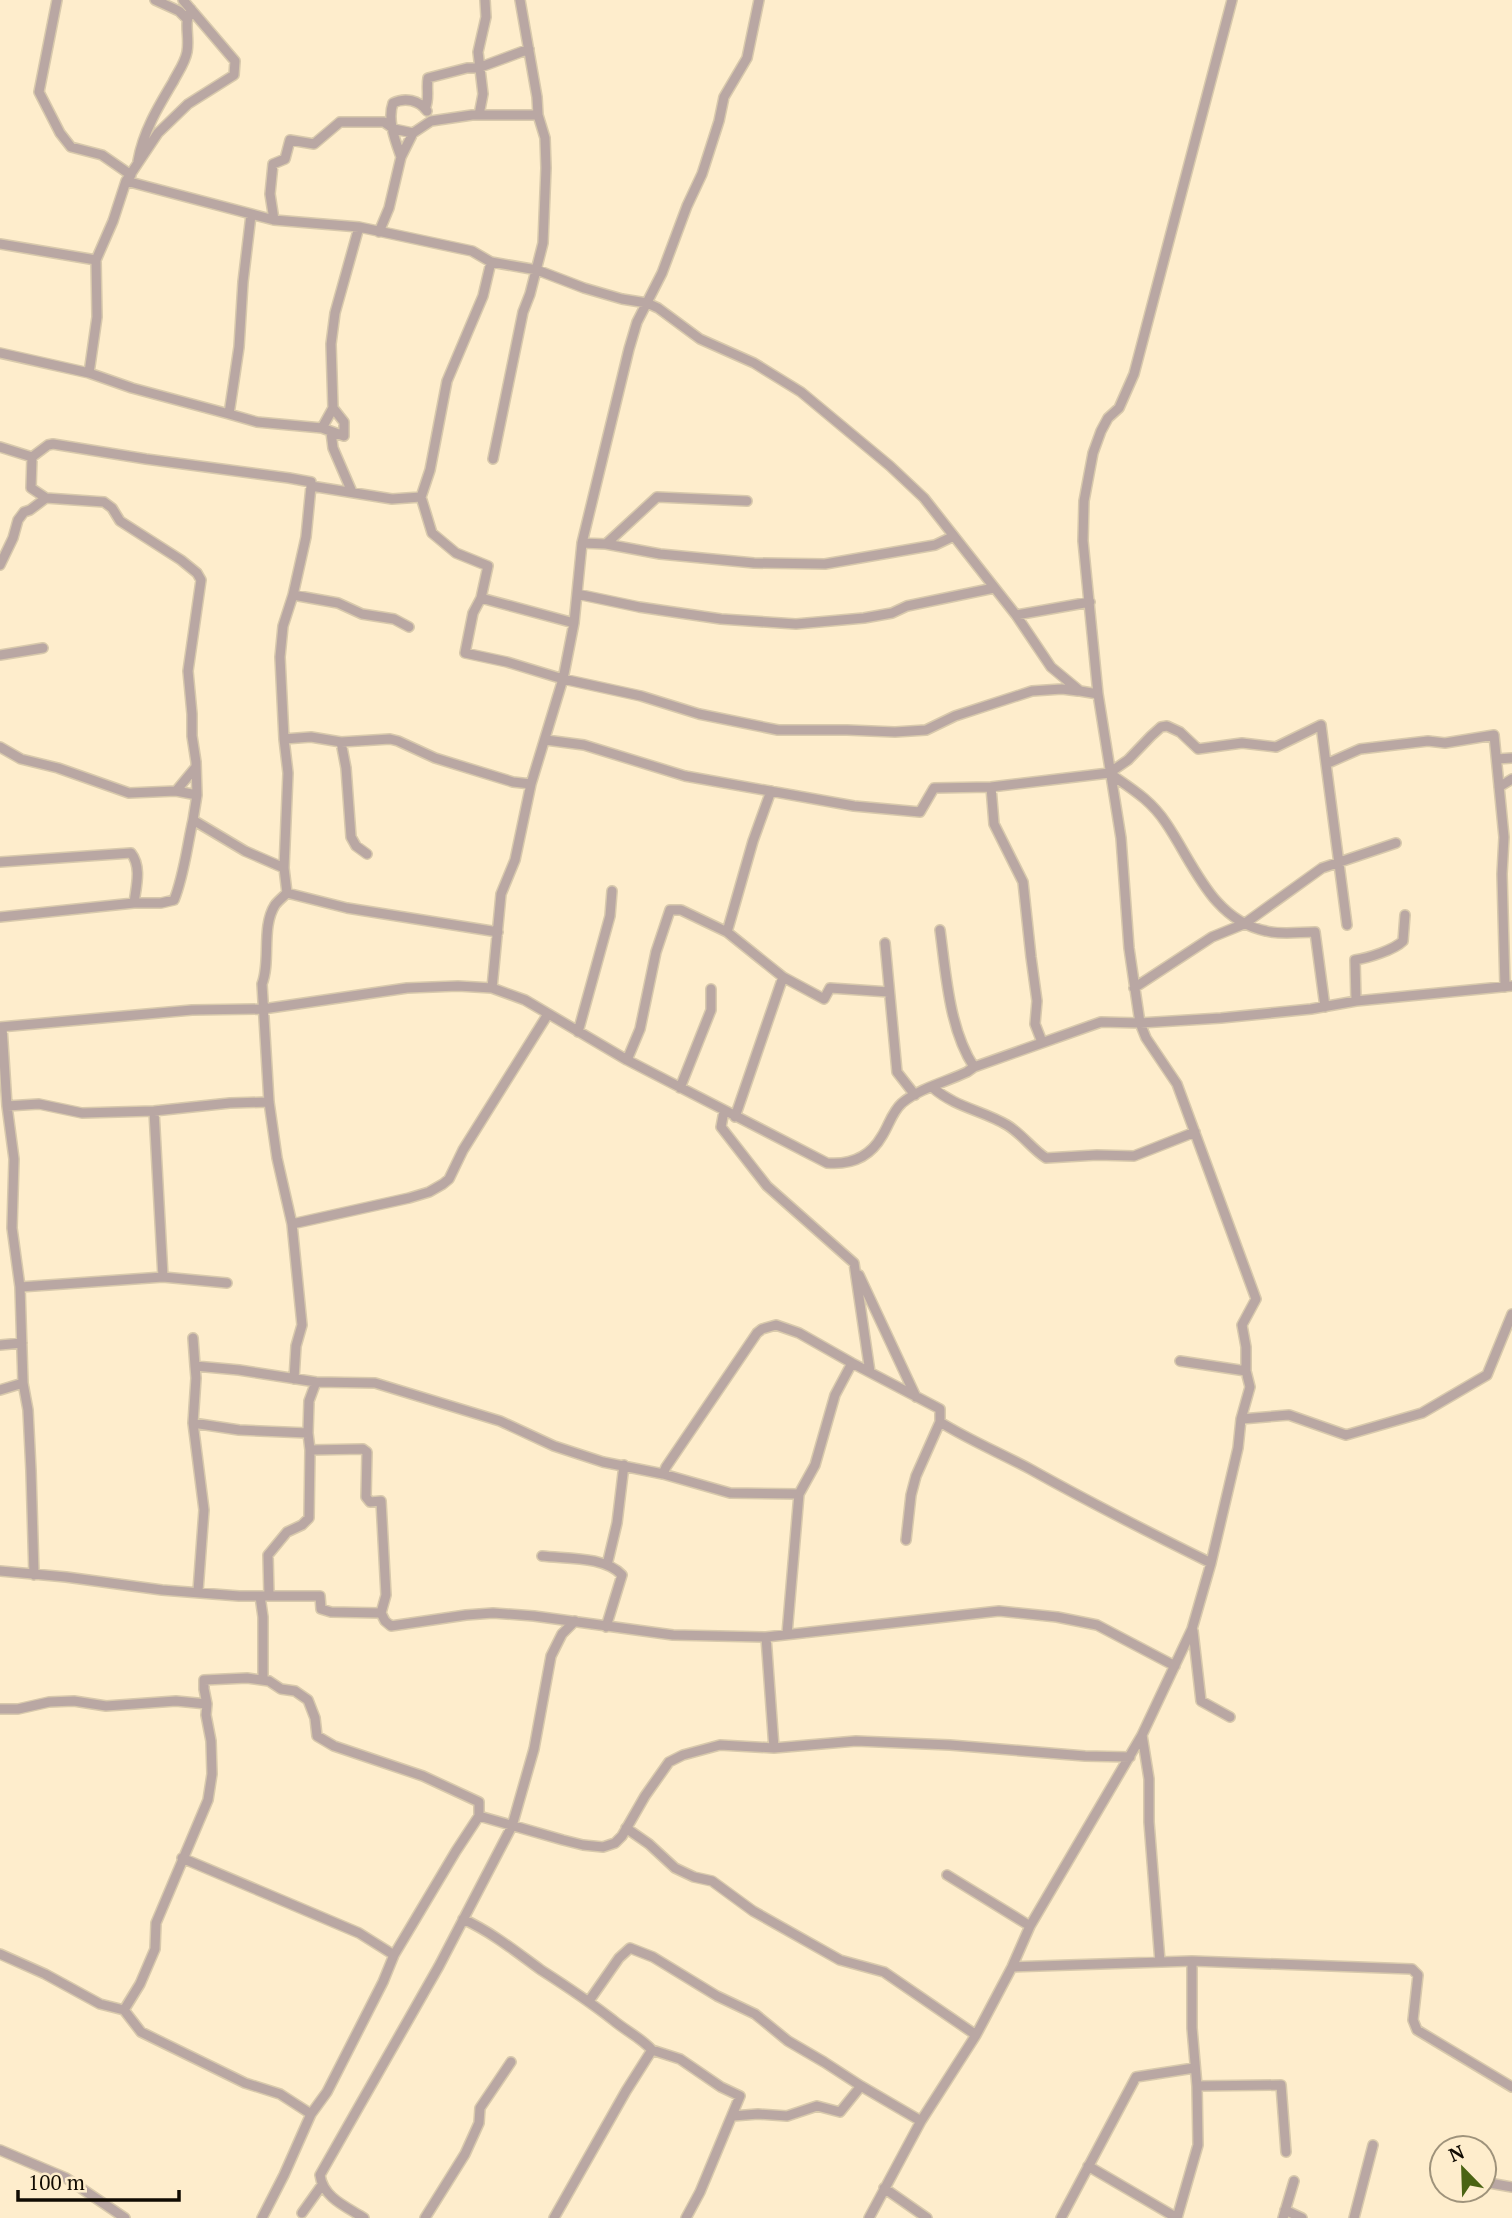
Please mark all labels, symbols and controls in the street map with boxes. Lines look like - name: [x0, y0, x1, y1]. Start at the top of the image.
- north arrow: [1428, 2134, 1498, 2204]
- text: N: [1445, 2138, 1468, 2167]
- scale bar: [18, 2158, 178, 2202]
- text: 100 m: [28, 2168, 85, 2196]

